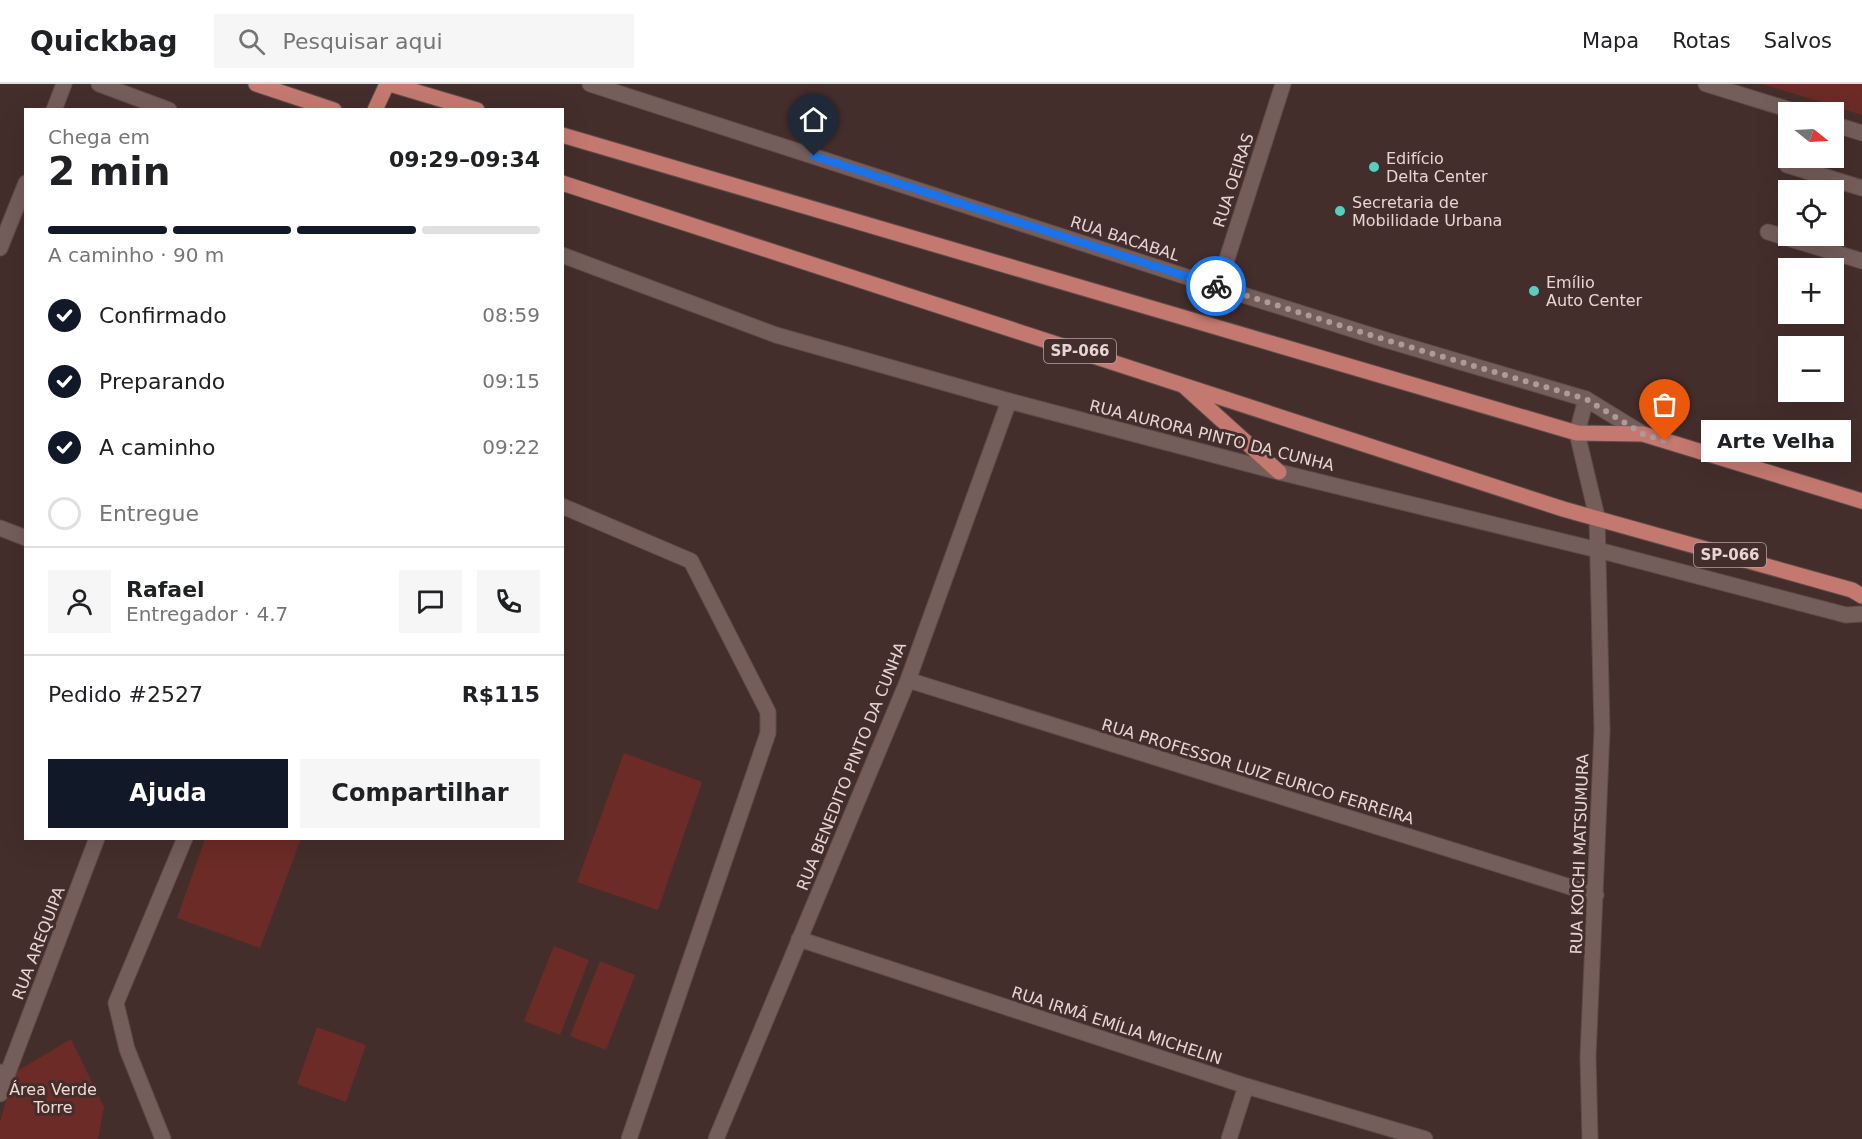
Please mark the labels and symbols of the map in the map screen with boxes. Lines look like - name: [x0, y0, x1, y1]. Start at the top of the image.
- pin: [788, 94, 839, 156]
- north arrow: [1778, 102, 1844, 168]
- street label: RUA OEIRAS: [1209, 131, 1258, 230]
- place label: Edifício Delta Center: [1386, 149, 1488, 186]
- marker: Edifício Delta Center: [1367, 160, 1381, 174]
- place label: Secretaria de Mobilidade Urbana: [1352, 193, 1502, 230]
- marker: Secretaria de Mobilidade Urbana: [1333, 204, 1347, 218]
- street label: RUA BACABAL: [1068, 212, 1182, 265]
- courier: [1186, 256, 1246, 316]
- place label: Emílio Auto Center: [1546, 273, 1643, 310]
- marker: Emílio Auto Center: [1527, 284, 1541, 298]
- road number: SP-066: [1044, 339, 1116, 363]
- pin: [1639, 379, 1690, 441]
- street label: RUA AURORA PINTO DA CUNHA: [1088, 396, 1336, 475]
- callout: Arte Velha: [1701, 420, 1851, 462]
- road number: SP-066: [1694, 543, 1766, 567]
- street label: RUA BENEDITO PINTO DA CUNHA: [793, 639, 910, 893]
- street label: RUA PROFESSOR LUIZ EURICO FERREIRA: [1099, 715, 1416, 828]
- street label: RUA KOICHI MATSUMURA: [1567, 753, 1593, 955]
- street label: RUA AREQUIPA: [8, 884, 69, 1002]
- street label: RUA IRMÃ EMÍLIA MICHELIN: [1009, 982, 1225, 1069]
- park label: Área Verde Torre: [9, 1080, 97, 1117]

